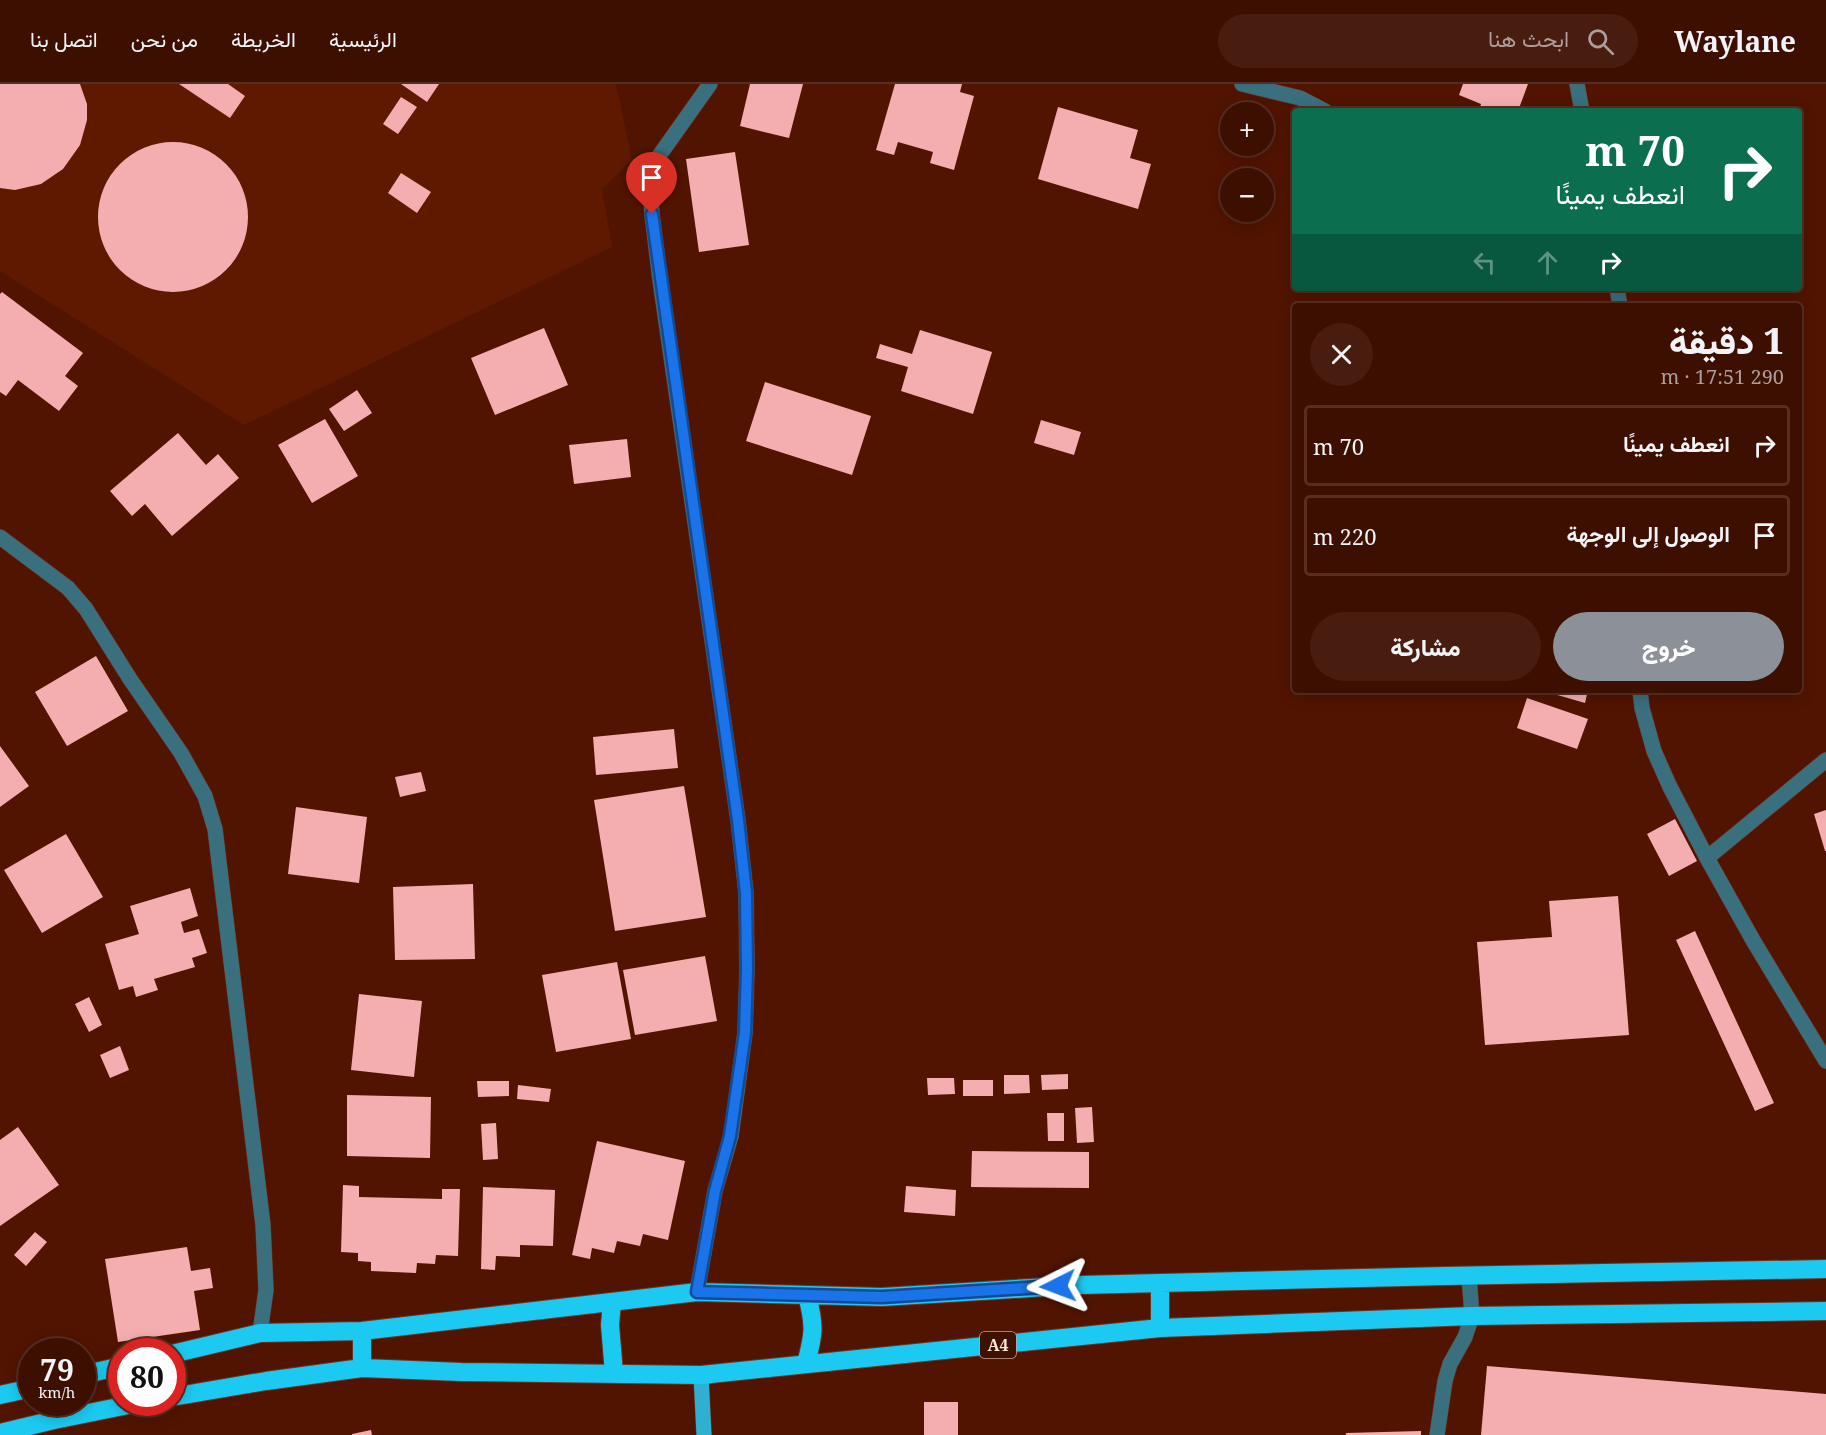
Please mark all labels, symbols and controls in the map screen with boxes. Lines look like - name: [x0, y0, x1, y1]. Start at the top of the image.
- search box: [1218, 14, 1638, 68]
- text: Waylane: [1674, 22, 1796, 60]
- text: ابحث هنا: [1488, 23, 1569, 53]
- text: اتصل بنا: [30, 25, 98, 53]
- text: من نحن: [131, 25, 198, 53]
- text: الخريطة: [231, 25, 296, 53]
- text: الرئيسية: [329, 25, 397, 53]
- icon: search: [1584, 25, 1617, 58]
- map controls: [1220, 102, 1274, 222]
- button: +: [1220, 102, 1274, 156]
- text: 70 m: [1585, 121, 1685, 178]
- icon: right: [1706, 132, 1784, 210]
- pin: [626, 152, 677, 214]
- icon: arrive: [635, 161, 668, 194]
- button: −: [1220, 168, 1274, 222]
- text: انعطف يمينًا: [1555, 175, 1685, 212]
- icon: left: [1468, 246, 1501, 279]
- icon: ahead: [1531, 246, 1564, 279]
- icon: right: [1594, 246, 1627, 279]
- text: 1 دقيقة: [1669, 316, 1784, 365]
- button: close: [1310, 323, 1373, 386]
- text: 290 m · 17:51: [1661, 363, 1784, 390]
- text: انعطف يمينًا: [1623, 428, 1730, 458]
- icon: right: [1748, 429, 1781, 462]
- text: 70 m: [1313, 431, 1364, 461]
- text: الوصول إلى الوجهة: [1566, 518, 1730, 548]
- icon: arrive: [1748, 519, 1781, 552]
- text: 220 m: [1313, 521, 1376, 551]
- button: مشاركة: [1310, 612, 1541, 681]
- button: خروج: [1553, 612, 1784, 681]
- position arrow: [1026, 1254, 1090, 1318]
- road number: A4: [980, 1332, 1016, 1358]
- speed limit sign: 80: [108, 1338, 186, 1416]
- text: 79: [40, 1349, 74, 1390]
- text: km/h: [39, 1382, 75, 1402]

